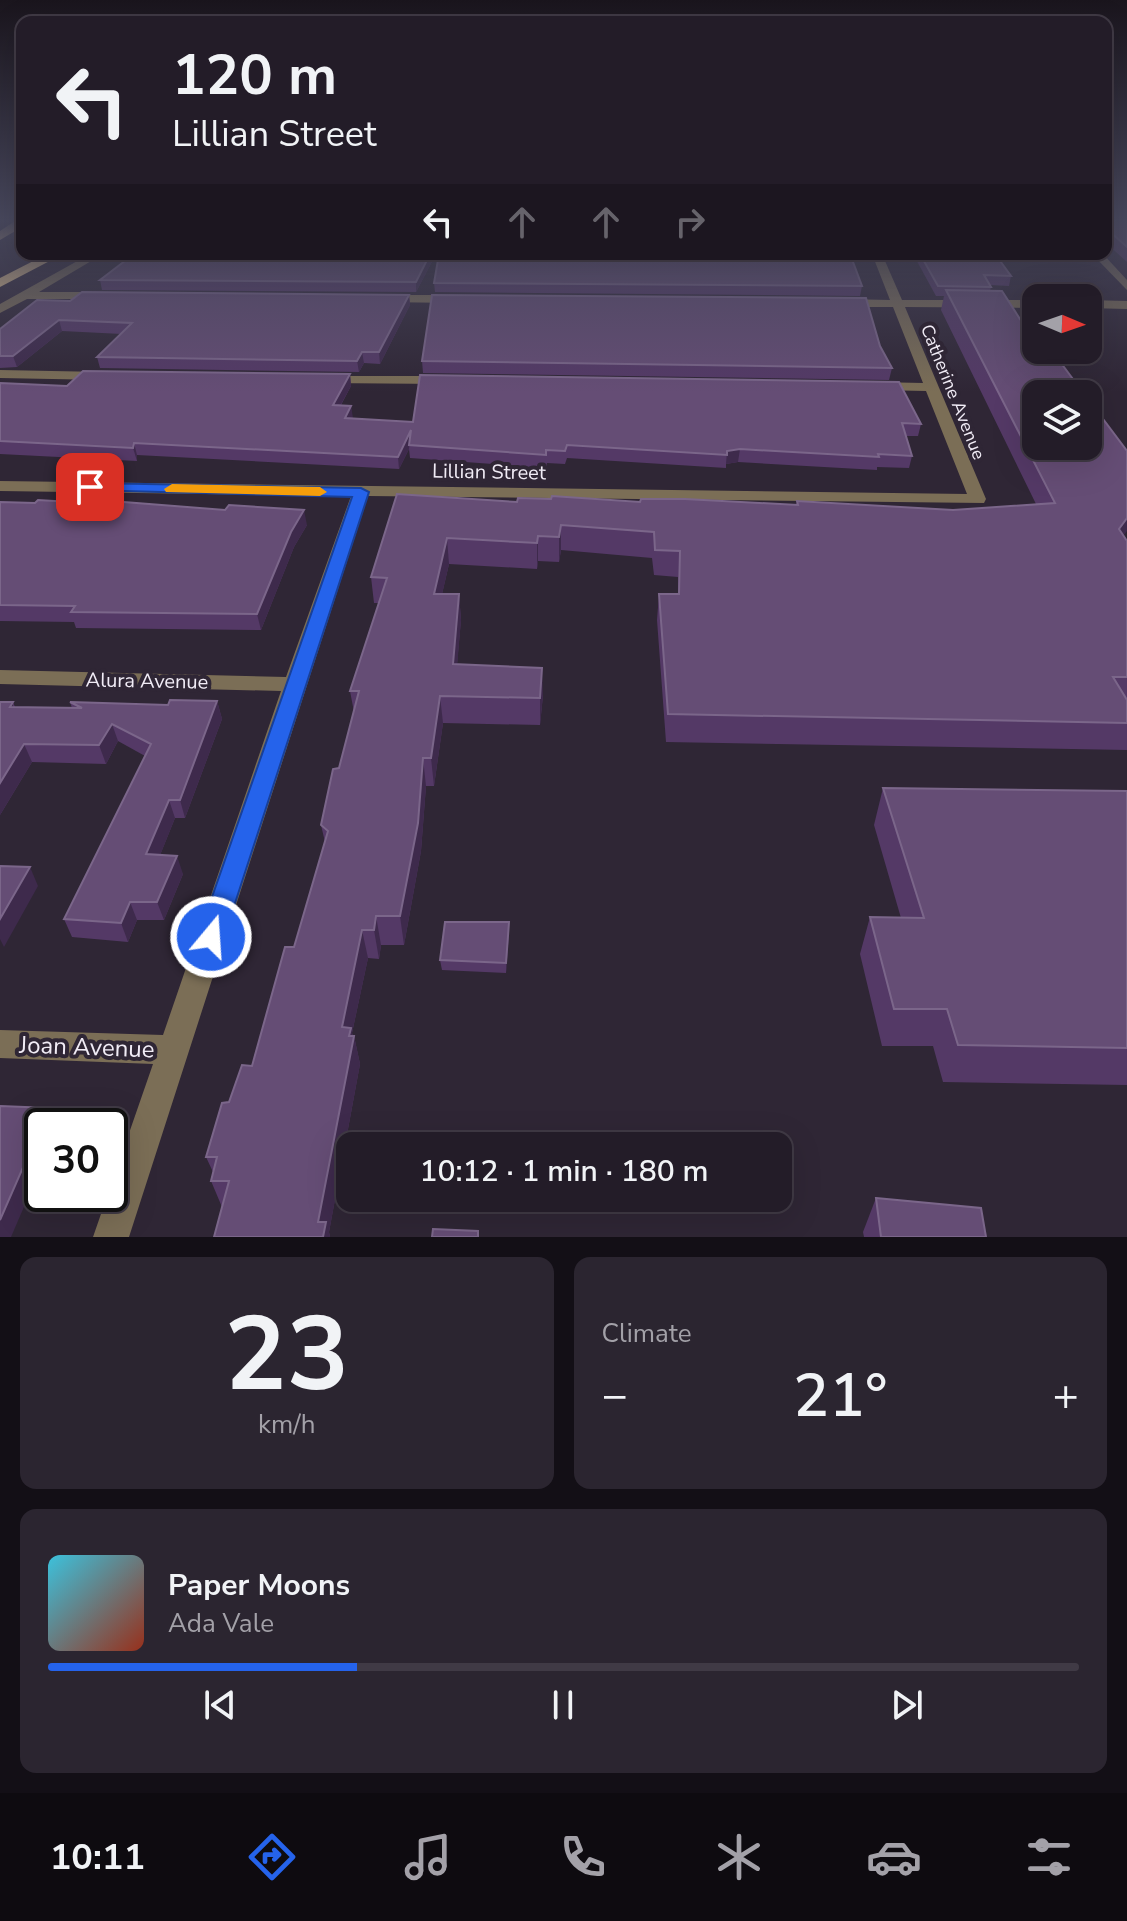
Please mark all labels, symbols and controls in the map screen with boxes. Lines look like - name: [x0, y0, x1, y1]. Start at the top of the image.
- text: 120 m: [172, 37, 337, 114]
- icon: left: [40, 48, 144, 152]
- text: Lillian Street: [172, 110, 377, 159]
- icon: left: [416, 200, 460, 244]
- icon: ahead: [500, 200, 544, 244]
- icon: ahead: [584, 200, 628, 244]
- icon: right: [668, 200, 712, 244]
- north arrow: [1022, 284, 1102, 364]
- map controls: [1022, 284, 1102, 460]
- street label: Catherine Avenue: [915, 321, 991, 463]
- button: layers: [1022, 380, 1102, 460]
- pin: [56, 453, 124, 521]
- street label: Lillian Street: [432, 458, 547, 487]
- icon: arrive: [68, 465, 112, 509]
- street label: Alura Avenue: [85, 666, 209, 696]
- position arrow: [169, 895, 253, 979]
- street label: Joan Avenue: [18, 1029, 155, 1065]
- speed limit sign: 30: [24, 1108, 128, 1212]
- text: 10:12 · 1 min · 180 m: [419, 1151, 709, 1192]
- text: 23: [224, 1284, 349, 1426]
- text: Climate: [602, 1316, 692, 1351]
- text: 21°: [793, 1355, 888, 1437]
- text: −: [602, 1366, 628, 1426]
- text: +: [1053, 1366, 1079, 1426]
- text: km/h: [258, 1407, 315, 1442]
- text: Paper Moons: [168, 1565, 350, 1606]
- text: Ada Vale: [168, 1606, 274, 1641]
- icon: previous: [198, 1683, 242, 1727]
- icon: pause: [541, 1683, 585, 1727]
- icon: next: [885, 1683, 929, 1727]
- icon: directions: [244, 1829, 300, 1885]
- icon: music: [400, 1829, 456, 1885]
- icon: phone: [555, 1829, 611, 1885]
- icon: climate: [711, 1829, 767, 1885]
- icon: car: [866, 1829, 922, 1885]
- icon: filters: [1021, 1829, 1077, 1885]
- text: 10:11: [50, 1833, 145, 1882]

